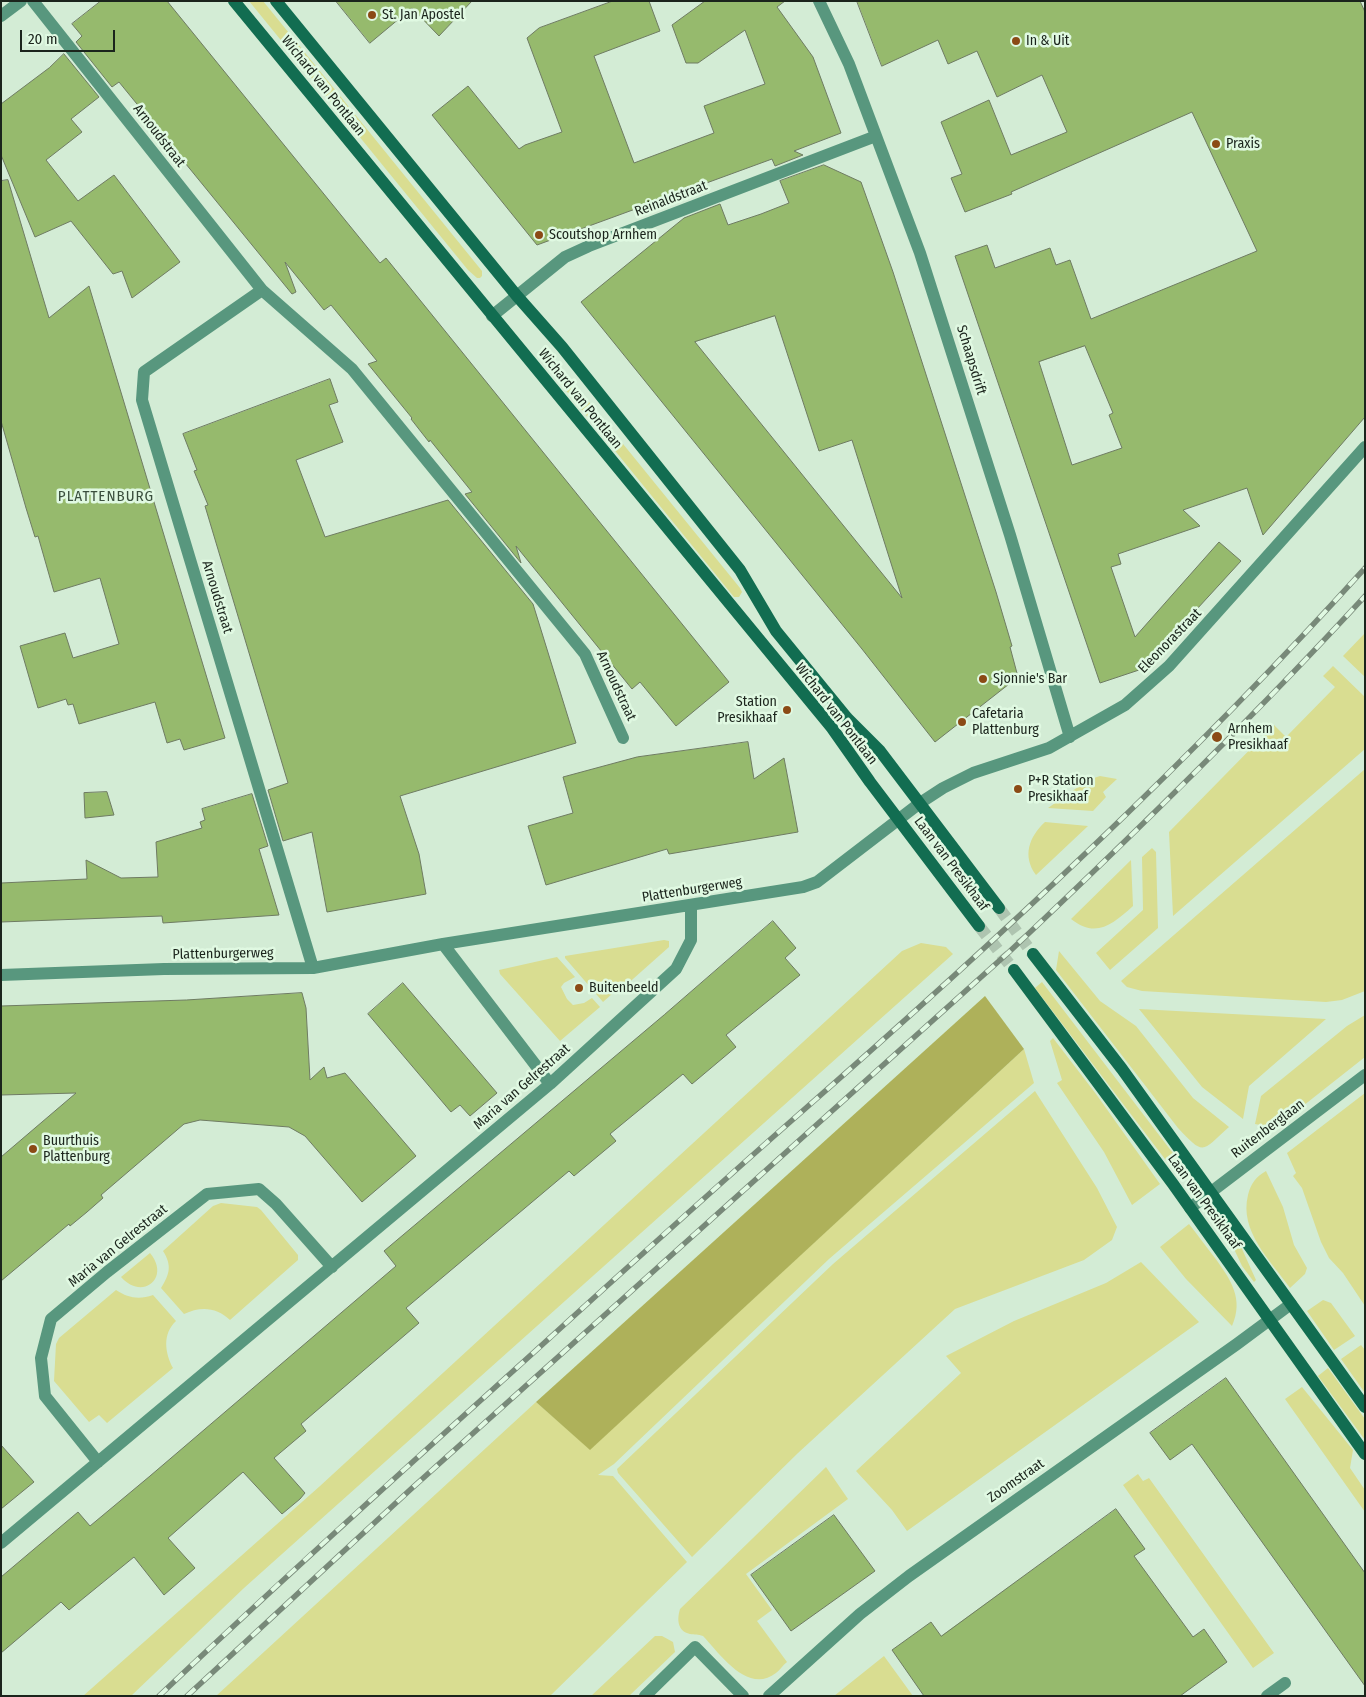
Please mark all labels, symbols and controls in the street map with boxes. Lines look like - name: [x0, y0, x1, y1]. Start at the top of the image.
- place label: St. Jan Apostel: [382, 7, 464, 23]
- marker: St. Jan Apostel: [366, 9, 378, 21]
- scale bar: [22, 20, 118, 52]
- text: 20 m: [28, 30, 58, 48]
- street label: Wichard van Pontlaan: [278, 33, 368, 139]
- place label: In & Uit: [1026, 33, 1069, 49]
- marker: In & Uit: [1010, 35, 1022, 47]
- street label: Arnoudstraat: [129, 101, 189, 171]
- place label: Praxis: [1226, 136, 1260, 152]
- marker: Praxis: [1210, 138, 1222, 150]
- street label: Reinaldstraat: [632, 177, 710, 221]
- place label: Scoutshop Arnhem: [549, 227, 657, 243]
- marker: Scoutshop Arnhem: [533, 229, 545, 241]
- street label: Schaapsdrift: [952, 323, 990, 397]
- street label: Wichard van Pontlaan: [535, 346, 625, 452]
- district label: PLATTENBURG: [56, 488, 156, 506]
- street label: Arnoudstraat: [198, 559, 236, 635]
- street label: Eleonorastraat: [1135, 605, 1205, 677]
- street label: Arnoudstraat: [593, 648, 639, 724]
- street label: Wichard van Pontlaan: [791, 660, 881, 768]
- place label: Sjonnie's Bar: [993, 671, 1067, 687]
- marker: Sjonnie's Bar: [977, 673, 989, 685]
- place label: Station Presikhaaf: [717, 694, 777, 726]
- marker: Station Presikhaaf: [781, 704, 793, 716]
- place label: Cafetaria Plattenburg: [972, 706, 1039, 739]
- marker: Cafetaria Plattenburg: [956, 716, 968, 728]
- place label: Arnhem Presikhaaf: [1228, 721, 1288, 754]
- marker: Arnhem Presikhaaf: [1210, 730, 1224, 744]
- place label: P+R Station Presikhaaf: [1028, 773, 1094, 806]
- marker: P+R Station Presikhaaf: [1012, 783, 1024, 795]
- street label: Laan van Presikhaaf: [910, 814, 992, 914]
- street label: Plattenburgerweg: [641, 874, 743, 906]
- street label: Plattenburgerweg: [172, 945, 274, 963]
- place label: Buitenbeeld: [589, 980, 659, 996]
- marker: Buitenbeeld: [573, 982, 585, 994]
- street label: Maria van Gelrestraat: [470, 1041, 574, 1133]
- street label: Ruitenberglaan: [1228, 1096, 1308, 1162]
- place label: Buurthuis Plattenburg: [43, 1133, 110, 1166]
- marker: Buurthuis Plattenburg: [27, 1143, 39, 1155]
- street label: Laan van Presikhaaf: [1164, 1151, 1244, 1253]
- street label: Maria van Gelrestraat: [65, 1201, 171, 1291]
- street label: Zoomstraat: [985, 1455, 1047, 1507]

